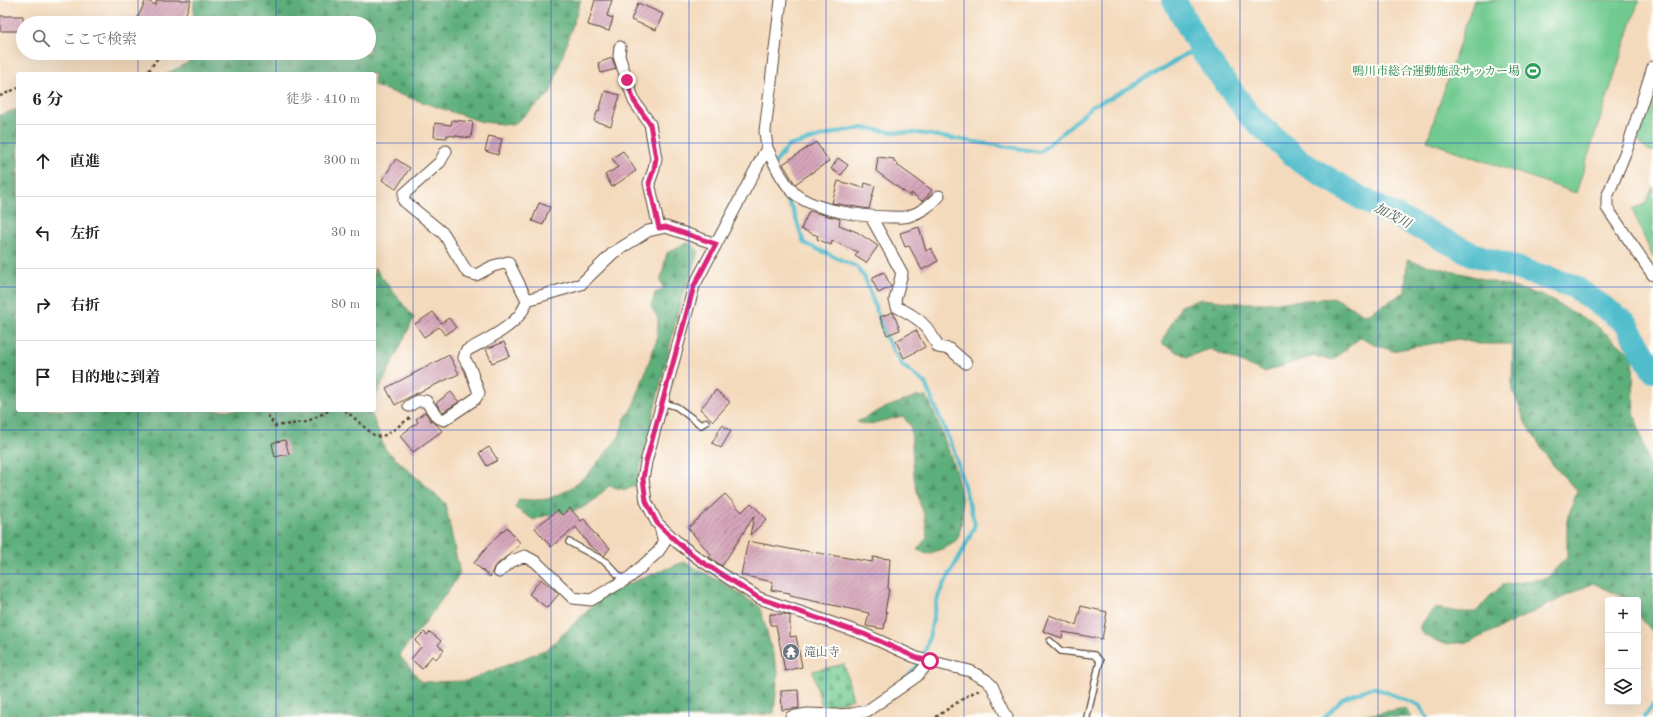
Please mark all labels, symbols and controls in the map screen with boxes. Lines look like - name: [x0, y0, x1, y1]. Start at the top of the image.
- search box: [16, 16, 376, 60]
- icon: search: [30, 27, 52, 49]
- text: ここで検索: [62, 33, 137, 48]
- sports icon: 鴨川市総合運動施設サッカー場: [1523, 61, 1543, 81]
- place label: 鴨川市総合運動施設サッカー場: [1352, 64, 1520, 78]
- route end: [618, 71, 636, 89]
- text: 6 分: [32, 92, 64, 109]
- text: 徒歩 · 410 m: [286, 93, 360, 106]
- icon: ahead: [32, 150, 54, 172]
- text: 300 m: [323, 154, 360, 167]
- text: 直進: [70, 155, 100, 170]
- water label: 加茂川: [1372, 201, 1415, 232]
- icon: left: [32, 222, 54, 244]
- text: 30 m: [331, 226, 360, 239]
- text: 左折: [70, 227, 100, 242]
- icon: right: [32, 294, 54, 316]
- text: 80 m: [331, 298, 360, 311]
- text: 右折: [70, 299, 100, 314]
- icon: arrive: [32, 366, 54, 388]
- text: 目的地に到着: [70, 371, 160, 386]
- map controls: [1605, 597, 1641, 705]
- button: +: [1605, 597, 1641, 633]
- button: −: [1605, 633, 1641, 669]
- temple icon: 滝山寺: [781, 642, 801, 662]
- place label: 滝山寺: [804, 645, 840, 659]
- route start: [921, 652, 939, 670]
- button: layers: [1605, 669, 1641, 705]

